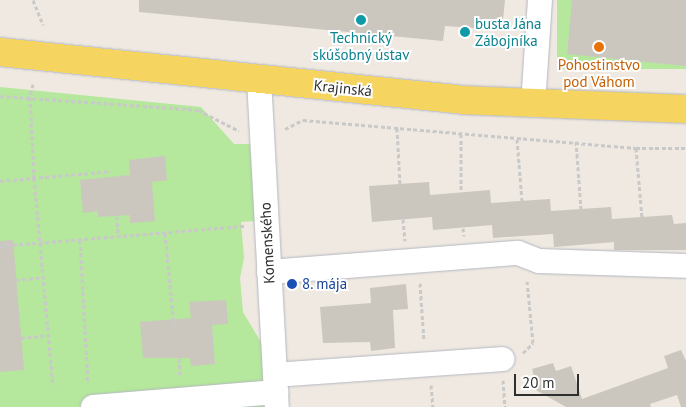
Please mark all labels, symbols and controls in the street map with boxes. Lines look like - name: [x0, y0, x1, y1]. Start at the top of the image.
- marker: Technický skúšobný ústav: [355, 14, 367, 26]
- place label: busta Jána Zábojníka: [475, 14, 541, 49]
- marker: busta Jána Zábojníka: [459, 26, 471, 38]
- place label: Technický skúšobný ústav: [312, 28, 410, 63]
- marker: Pohostinstvo pod Váhom: [593, 41, 605, 53]
- place label: Pohostinstvo pod Váhom: [558, 55, 640, 90]
- street label: Krajinská: [313, 76, 373, 100]
- street label: Komenského: [256, 202, 278, 284]
- place label: 8. mája: [302, 275, 348, 293]
- marker: 8. mája: [286, 278, 298, 290]
- scale bar: [516, 364, 581, 396]
- text: 20 m: [522, 373, 555, 392]

